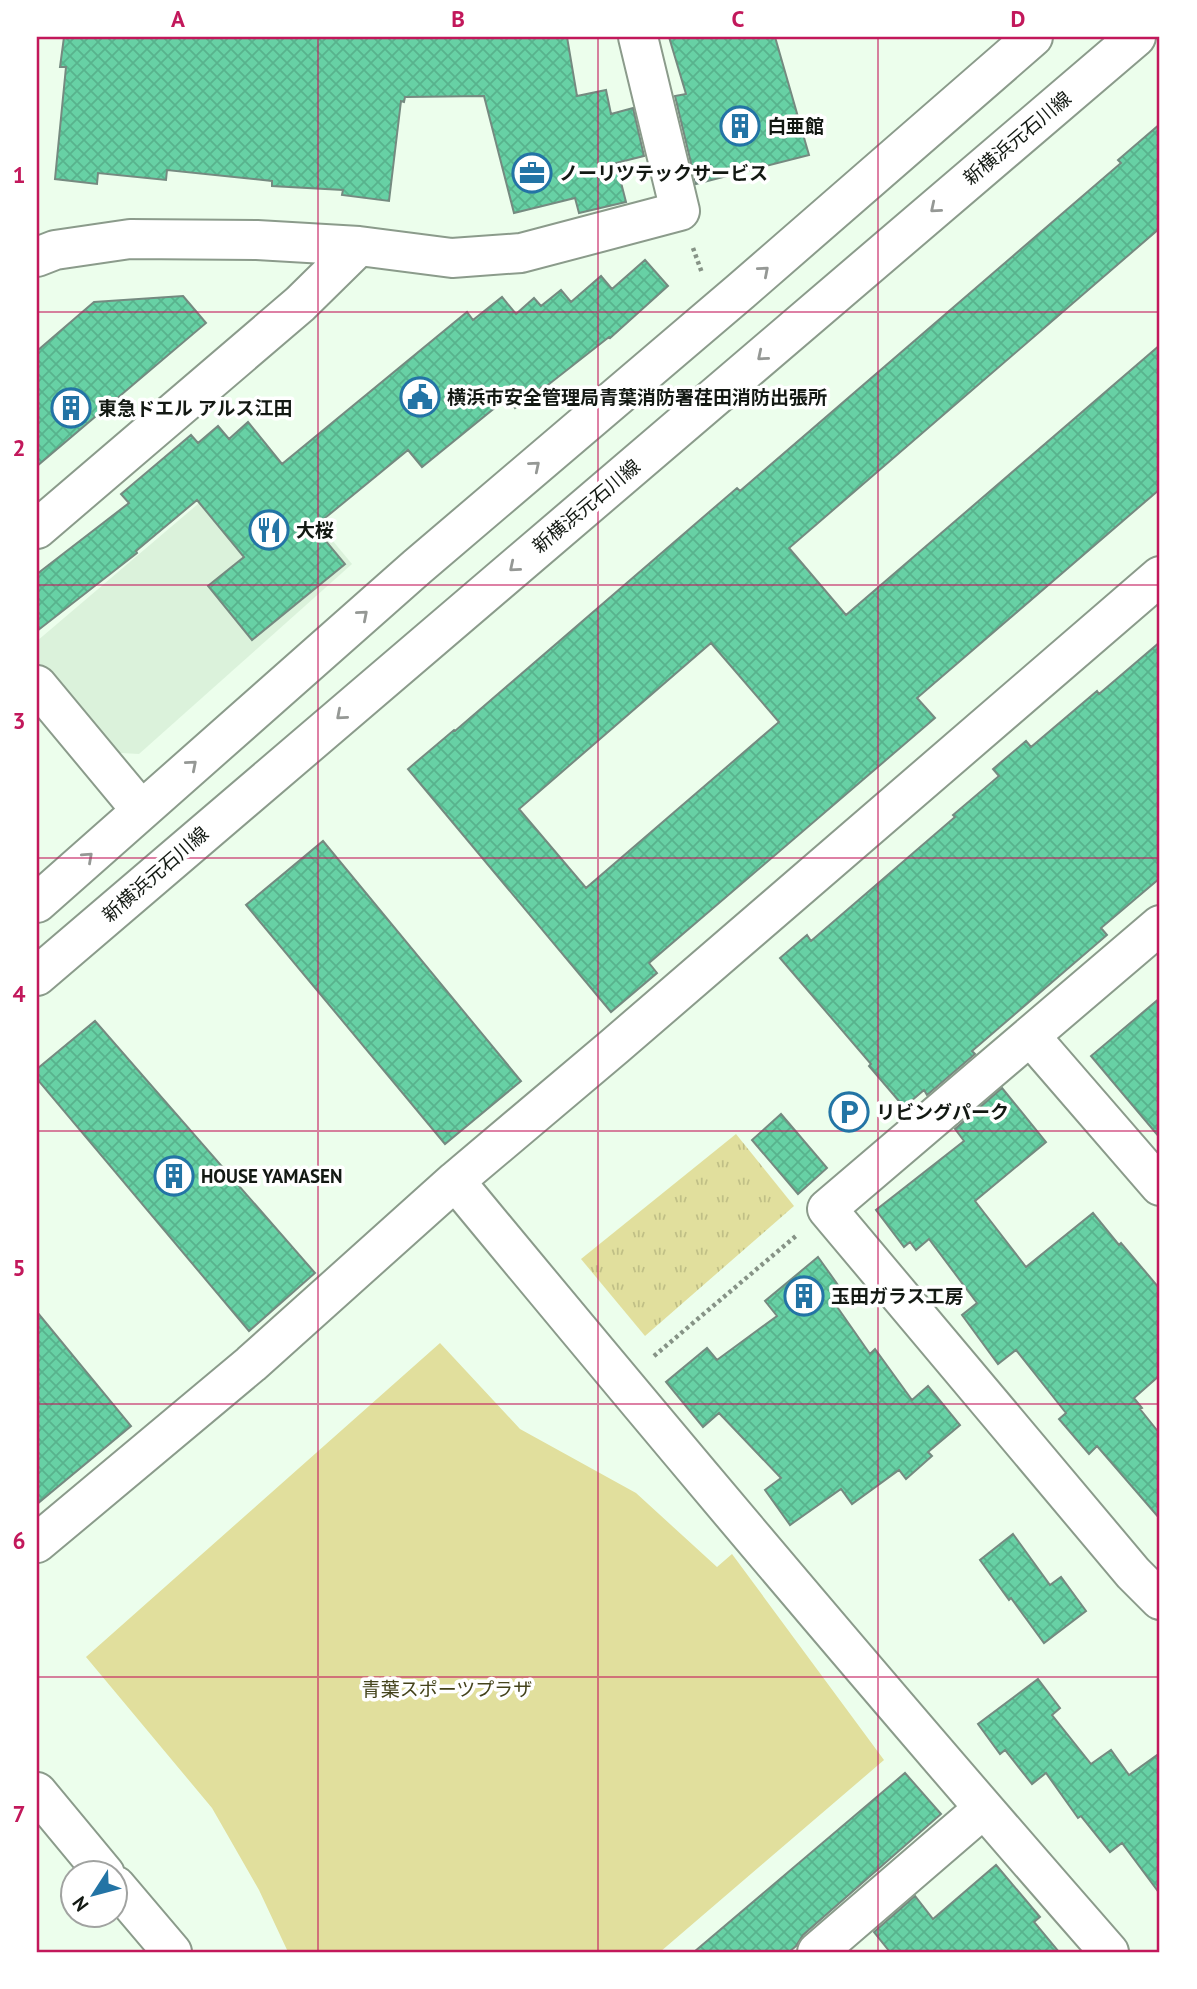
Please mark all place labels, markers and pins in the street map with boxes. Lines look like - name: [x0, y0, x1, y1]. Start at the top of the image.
- building icon: 白亜館: [719, 105, 761, 147]
- place label: 白亜館: [767, 114, 824, 138]
- office icon: ノーリツテックサービス: [511, 152, 553, 194]
- place label: ノーリツテックサービス: [559, 161, 768, 185]
- public building icon: 横浜市安全管理局青葉消防署荏田消防出張所: [399, 376, 441, 418]
- place label: 横浜市安全管理局青葉消防署荏田消防出張所: [447, 385, 827, 409]
- building icon: 東急ドエル アルス江田: [50, 387, 92, 429]
- place label: 東急ドエル アルス江田: [98, 396, 293, 420]
- restaurant icon: 大桜: [248, 509, 290, 551]
- place label: 大桜: [296, 518, 334, 542]
- parking icon: リビングパーク: [828, 1091, 870, 1133]
- place label: リビングパーク: [876, 1100, 1009, 1124]
- building icon: HOUSE YAMASEN: [153, 1155, 195, 1197]
- place label: HOUSE YAMASEN: [201, 1164, 342, 1188]
- building icon: 玉田ガラス工房: [783, 1275, 825, 1317]
- place label: 玉田ガラス工房: [831, 1284, 964, 1308]

